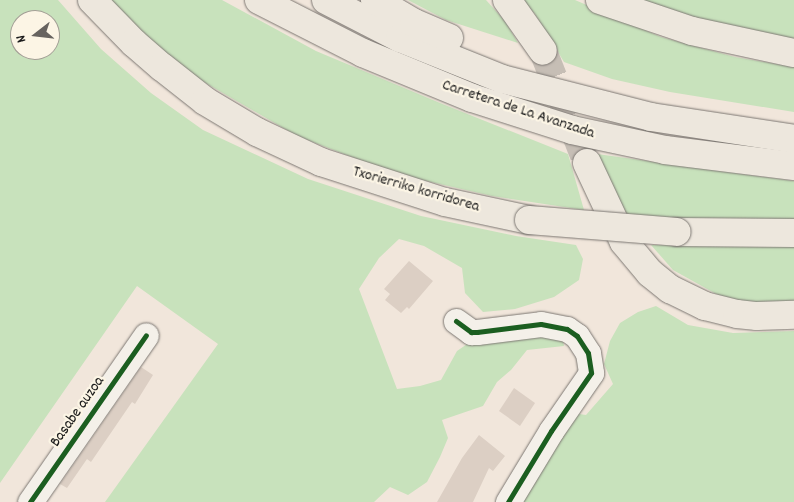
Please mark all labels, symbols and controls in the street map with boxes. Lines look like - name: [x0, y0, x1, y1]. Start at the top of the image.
- north arrow: [10, 10, 60, 60]
- text: N: [11, 33, 32, 45]
- street label: Carretera de La Avanzada: [439, 76, 597, 144]
- street label: Txorierriko korridorea: [350, 163, 482, 217]
- street label: Basabe auzoa: [47, 373, 109, 451]

